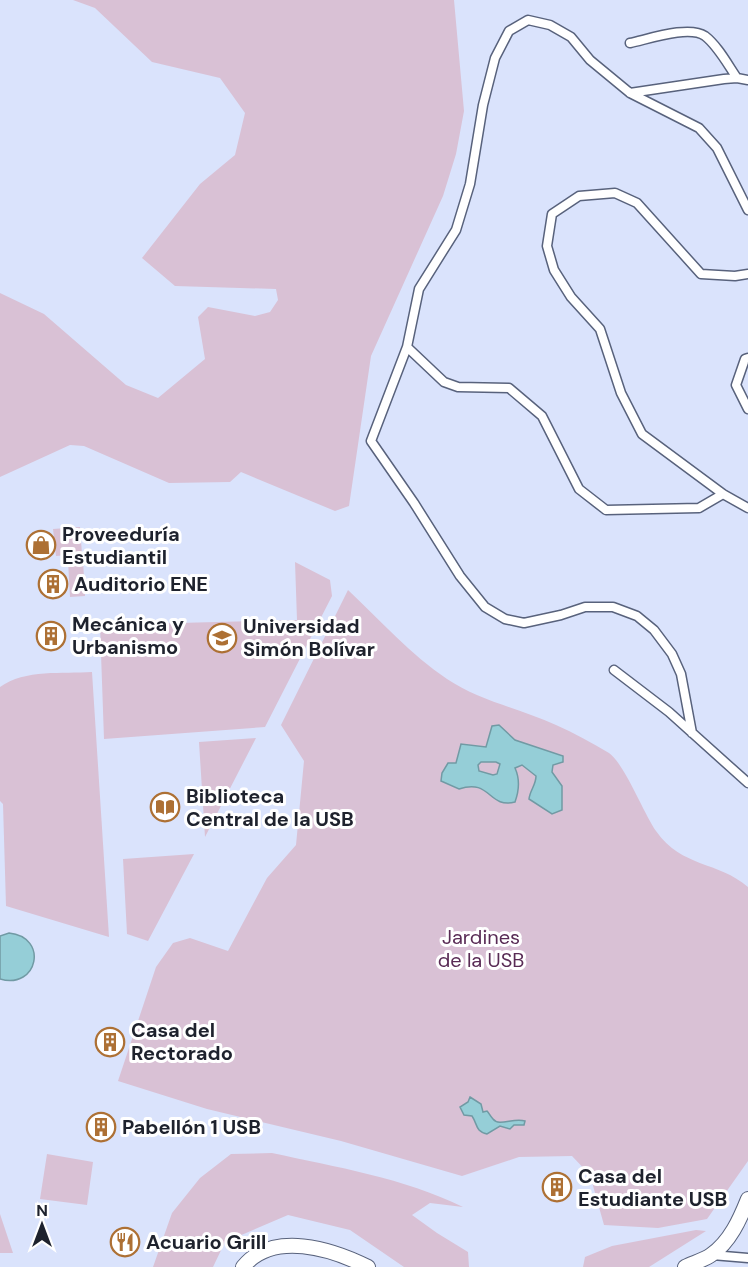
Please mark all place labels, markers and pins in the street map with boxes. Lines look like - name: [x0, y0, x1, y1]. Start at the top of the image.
- place label: Proveeduría Estudiantil: [62, 521, 180, 570]
- shop icon: Proveeduría Estudiantil: [25, 529, 57, 561]
- building icon: Auditorio ENE: [37, 568, 69, 600]
- place label: Auditorio ENE: [74, 571, 208, 597]
- place label: Mecánica y Urbanismo: [72, 611, 184, 660]
- place label: Universidad Simón Bolívar: [243, 613, 375, 662]
- building icon: Mecánica y Urbanismo: [35, 620, 67, 652]
- school or university icon: Universidad Simón Bolívar: [206, 622, 238, 654]
- place label: Biblioteca Central de la USB: [186, 783, 354, 832]
- library icon: Biblioteca Central de la USB: [149, 791, 181, 823]
- place label: Casa del Rectorado: [131, 1017, 233, 1066]
- building icon: Casa del Rectorado: [94, 1026, 126, 1058]
- building icon: Pabellón 1 USB: [85, 1111, 117, 1143]
- place label: Pabellón 1 USB: [122, 1114, 261, 1140]
- place label: Casa del Estudiante USB: [578, 1163, 727, 1212]
- building icon: Casa del Estudiante USB: [541, 1171, 573, 1203]
- restaurant icon: Acuario Grill: [109, 1226, 141, 1258]
- place label: Acuario Grill: [146, 1229, 266, 1255]

